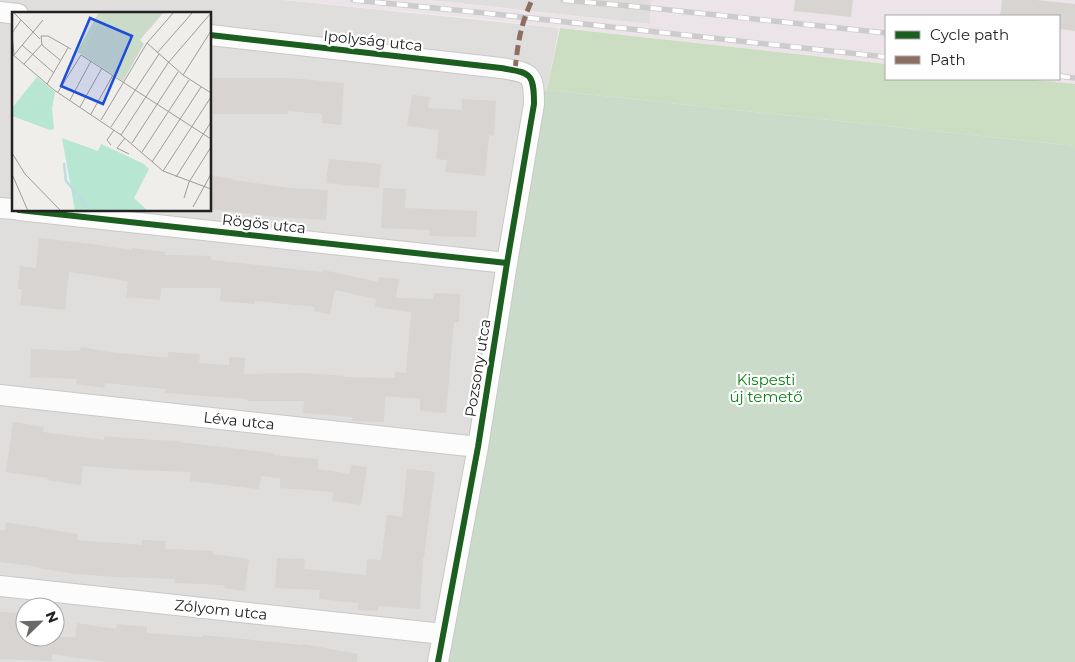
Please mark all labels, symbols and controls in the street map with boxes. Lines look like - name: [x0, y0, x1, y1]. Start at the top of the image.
- inset map: [12, 12, 211, 211]
- legend: [885, 15, 1060, 80]
- text: Cycle path: [930, 25, 1009, 44]
- street label: Ipolyság utca: [322, 26, 424, 55]
- text: Path: [930, 50, 966, 69]
- street label: Rögös utca: [221, 210, 307, 237]
- street label: Pozsony utca: [460, 317, 495, 418]
- park label: Kispesti új temető: [729, 370, 803, 406]
- street label: Léva utca: [203, 407, 276, 434]
- street label: Zólyom utca: [174, 595, 268, 624]
- north arrow: [15, 597, 65, 647]
- text: N: [41, 608, 62, 626]

